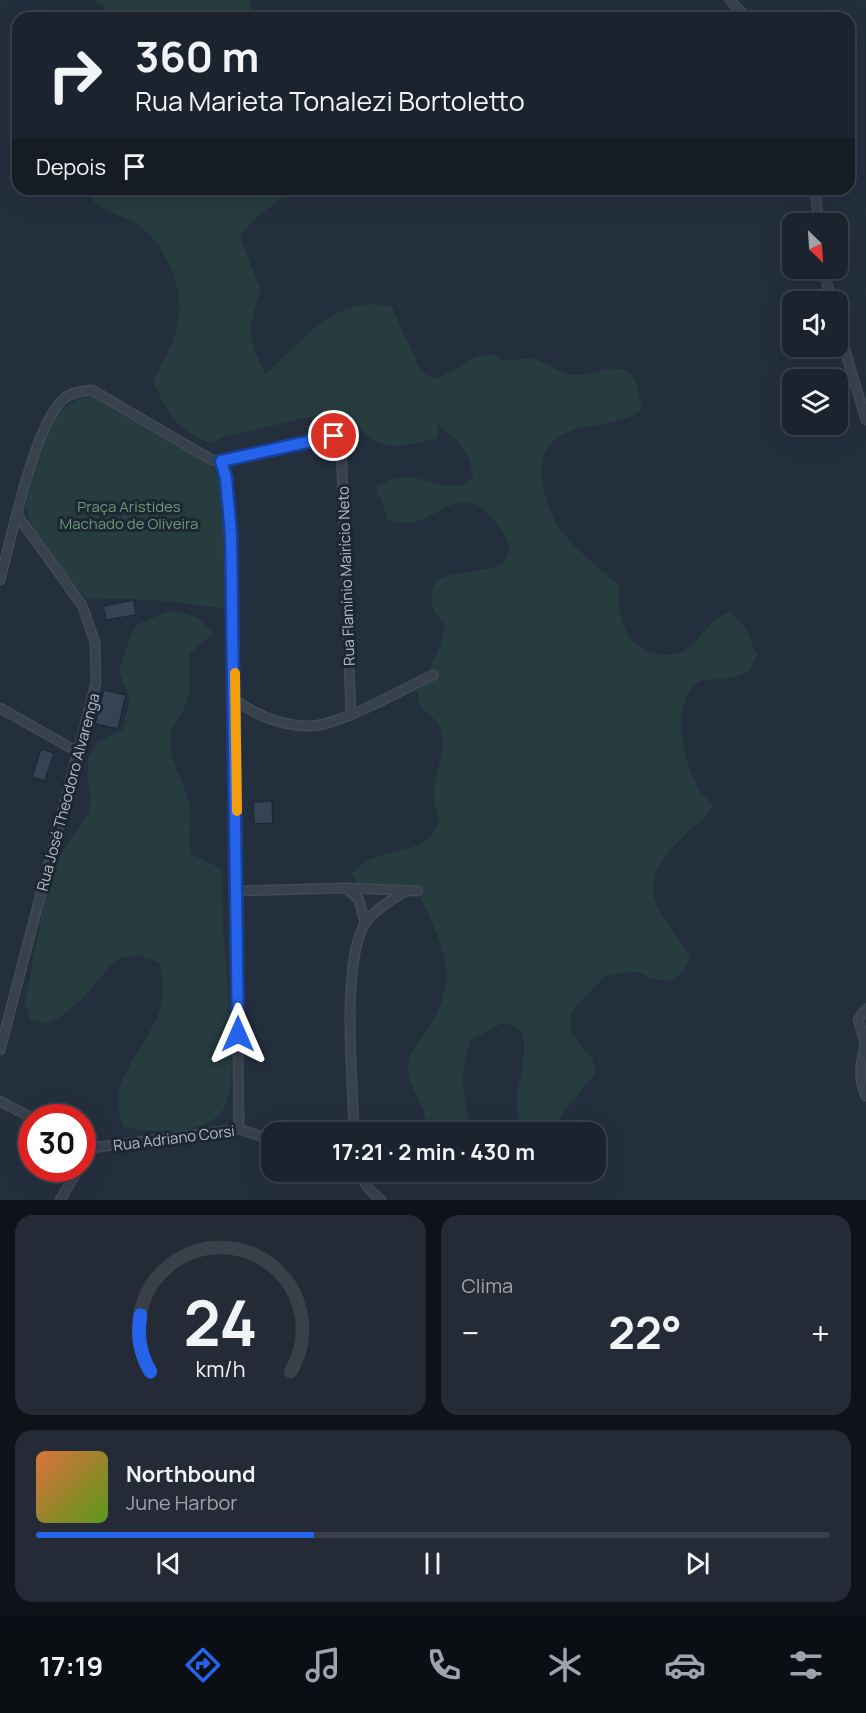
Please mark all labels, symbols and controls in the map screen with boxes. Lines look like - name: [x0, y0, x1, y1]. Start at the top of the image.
- text: 360 m: [135, 27, 259, 85]
- icon: right: [36, 36, 114, 114]
- text: Rua Marieta Tonalezi Bortoletto: [135, 82, 525, 119]
- icon: arrive: [118, 150, 151, 183]
- text: Depois: [36, 152, 106, 182]
- north arrow: [782, 213, 848, 279]
- map controls: [782, 213, 848, 435]
- button: sound: [782, 291, 848, 357]
- button: layers: [782, 369, 848, 435]
- pin: [308, 410, 359, 461]
- icon: arrive: [317, 419, 350, 452]
- street label: Rua Flamínio Mairício Neto: [332, 486, 360, 666]
- park label: Praça Aristides Machado de Oliveira: [60, 496, 198, 534]
- street label: Rua José Theodoro Alvarenga: [31, 691, 105, 893]
- position arrow: [206, 1002, 270, 1066]
- speed limit sign: 30: [18, 1104, 96, 1182]
- street label: Rua Adriano Corsi: [112, 1120, 236, 1156]
- text: 17:21 · 2 min · 430 m: [332, 1137, 535, 1167]
- text: Clima: [462, 1272, 513, 1299]
- text: 24: [183, 1279, 257, 1365]
- text: 22°: [608, 1301, 682, 1363]
- text: −: [462, 1310, 479, 1355]
- text: +: [811, 1310, 830, 1355]
- text: km/h: [195, 1354, 245, 1383]
- text: Northbound: [126, 1459, 256, 1489]
- text: June Harbor: [126, 1489, 238, 1516]
- icon: previous: [152, 1547, 185, 1580]
- icon: pause: [416, 1547, 449, 1580]
- icon: next: [681, 1547, 714, 1580]
- icon: directions: [182, 1644, 224, 1686]
- icon: music: [302, 1644, 344, 1686]
- icon: phone: [423, 1644, 465, 1686]
- icon: climate: [544, 1644, 586, 1686]
- icon: car: [664, 1644, 706, 1686]
- icon: filters: [785, 1644, 827, 1686]
- text: 17:19: [39, 1647, 103, 1684]

